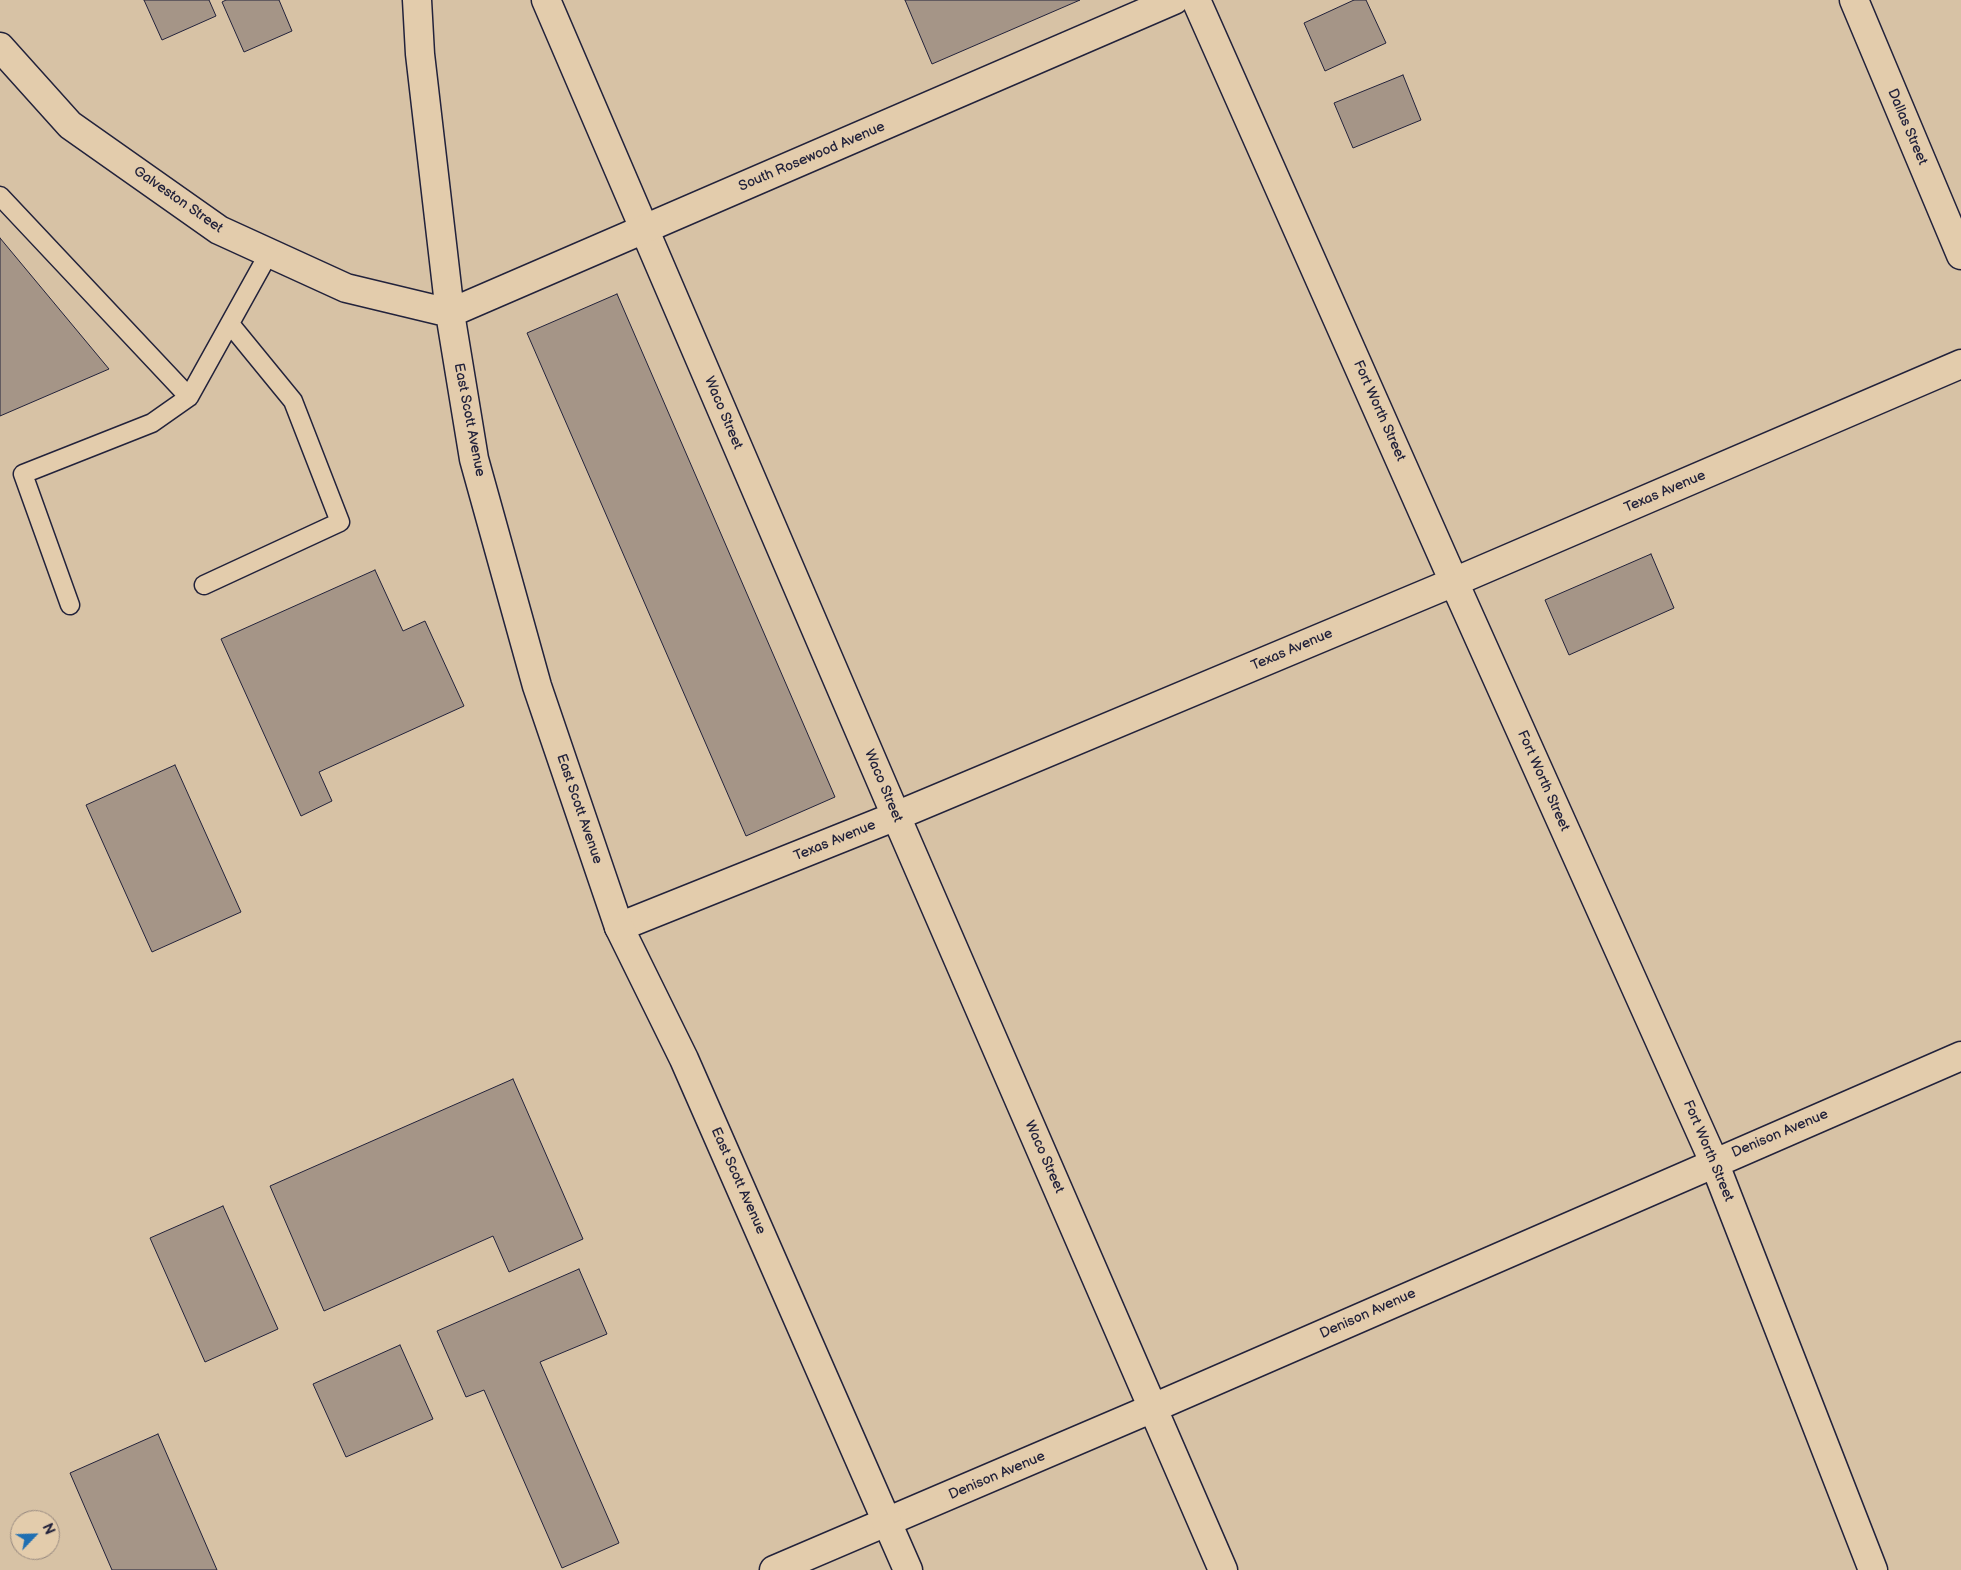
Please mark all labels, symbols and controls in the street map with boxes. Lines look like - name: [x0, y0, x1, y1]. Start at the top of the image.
- street label: Dallas Street: [1883, 86, 1931, 168]
- street label: South Rosewood Avenue: [736, 119, 888, 195]
- street label: Galveston Street: [130, 163, 226, 237]
- street label: Fort Worth Street: [1349, 358, 1409, 464]
- street label: East Scott Avenue: [450, 362, 488, 478]
- street label: Waco Street: [700, 374, 746, 452]
- street label: Texas Avenue: [1622, 467, 1708, 517]
- street label: Texas Avenue: [1249, 625, 1335, 675]
- street label: Fort Worth Street: [1513, 728, 1573, 834]
- street label: Waco Street: [860, 747, 906, 825]
- street label: East Scott Avenue: [552, 752, 606, 866]
- street label: Texas Avenue: [792, 817, 878, 865]
- street label: Fort Worth Street: [1679, 1098, 1737, 1204]
- street label: Denison Avenue: [1729, 1106, 1831, 1162]
- street label: Waco Street: [1021, 1118, 1067, 1196]
- street label: East Scott Avenue: [707, 1125, 769, 1237]
- street label: Denison Avenue: [1318, 1285, 1418, 1343]
- street label: Denison Avenue: [946, 1448, 1048, 1504]
- north arrow: [10, 1510, 60, 1560]
- text: N: [38, 1521, 58, 1537]

